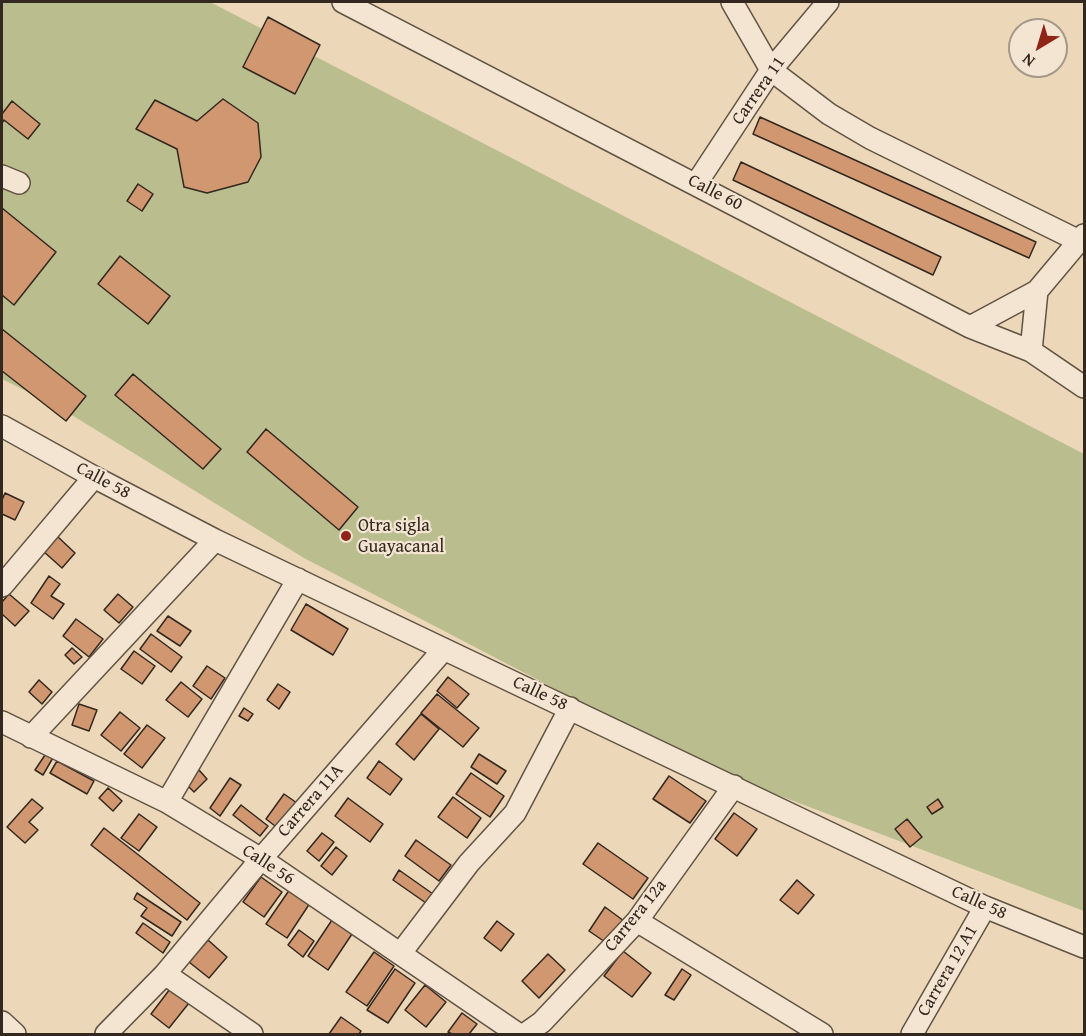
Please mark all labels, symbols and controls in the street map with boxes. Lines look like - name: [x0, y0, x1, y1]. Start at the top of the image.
- north arrow: [1008, 18, 1068, 78]
- text: N: [1017, 48, 1040, 73]
- street label: Carrera 11: [728, 53, 790, 129]
- street label: Calle 60: [684, 170, 746, 216]
- street label: Calle 58: [72, 458, 134, 504]
- place label: Otra sigla Guayacanal: [358, 515, 444, 558]
- marker: Otra sigla Guayacanal: [339, 529, 353, 543]
- street label: Calle 58: [509, 672, 571, 716]
- street label: Carrera 11A: [274, 760, 348, 842]
- street label: Calle 56: [238, 840, 298, 890]
- street label: Carrera 12a: [600, 875, 672, 957]
- street label: Calle 58: [948, 881, 1010, 925]
- street label: Carrera 12 A1: [913, 921, 983, 1021]

